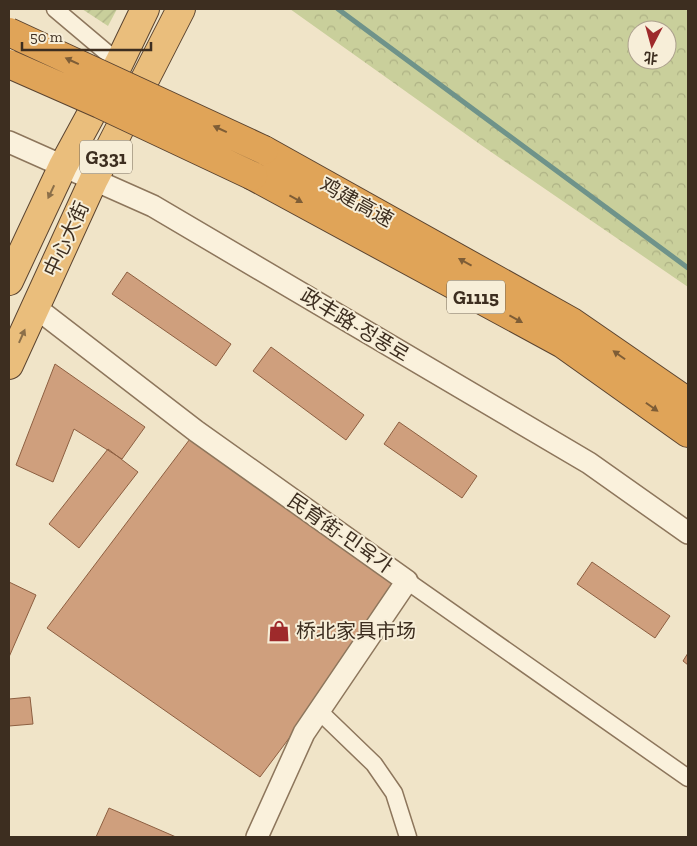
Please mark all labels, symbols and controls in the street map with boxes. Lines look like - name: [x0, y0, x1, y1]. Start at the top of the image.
- scale bar: [22, 20, 151, 52]
- north arrow: [627, 20, 677, 70]
- text: 50 m: [30, 28, 63, 46]
- text: 北: [643, 48, 659, 67]
- one-way arrow: [65, 57, 79, 65]
- one-way arrow: [213, 125, 227, 133]
- road number: G331: [80, 140, 132, 173]
- street label: 鸡建高速: [316, 172, 398, 232]
- one-way arrow: [46, 185, 54, 199]
- one-way arrow: [289, 195, 303, 203]
- street label: 中心大街: [38, 198, 94, 280]
- one-way arrow: [458, 258, 473, 266]
- road number: G1115: [447, 280, 505, 314]
- street label: 政丰路-정풍로: [296, 283, 414, 367]
- one-way arrow: [509, 314, 522, 323]
- one-way arrow: [18, 329, 26, 343]
- one-way arrow: [613, 350, 626, 360]
- one-way arrow: [645, 402, 658, 412]
- street label: 民育街-민육가: [283, 488, 397, 578]
- shop icon: 桥北家具市场: [266, 618, 292, 644]
- place label: 桥北家具市场: [296, 619, 416, 643]

